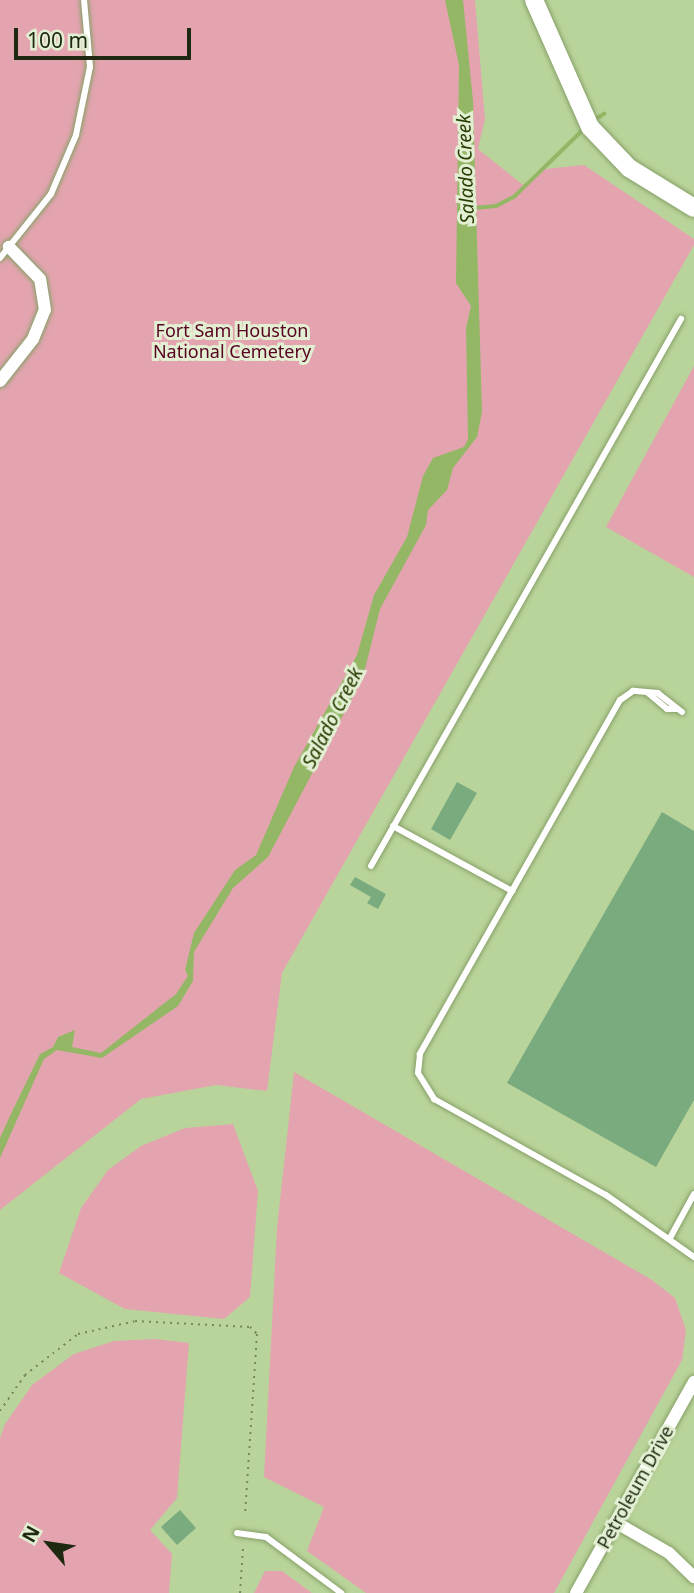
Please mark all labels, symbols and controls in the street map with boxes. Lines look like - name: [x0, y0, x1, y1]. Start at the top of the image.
- scale bar: [18, 14, 194, 58]
- text: 100 m: [27, 26, 88, 54]
- water label: Salado Creek: [453, 114, 479, 224]
- park label: Fort Sam Houston National Cemetery: [153, 320, 311, 362]
- water label: Salado Creek: [298, 664, 368, 772]
- street label: Petroleum Drive: [592, 1422, 678, 1552]
- north arrow: [14, 1509, 84, 1579]
- text: N: [16, 1521, 46, 1547]

